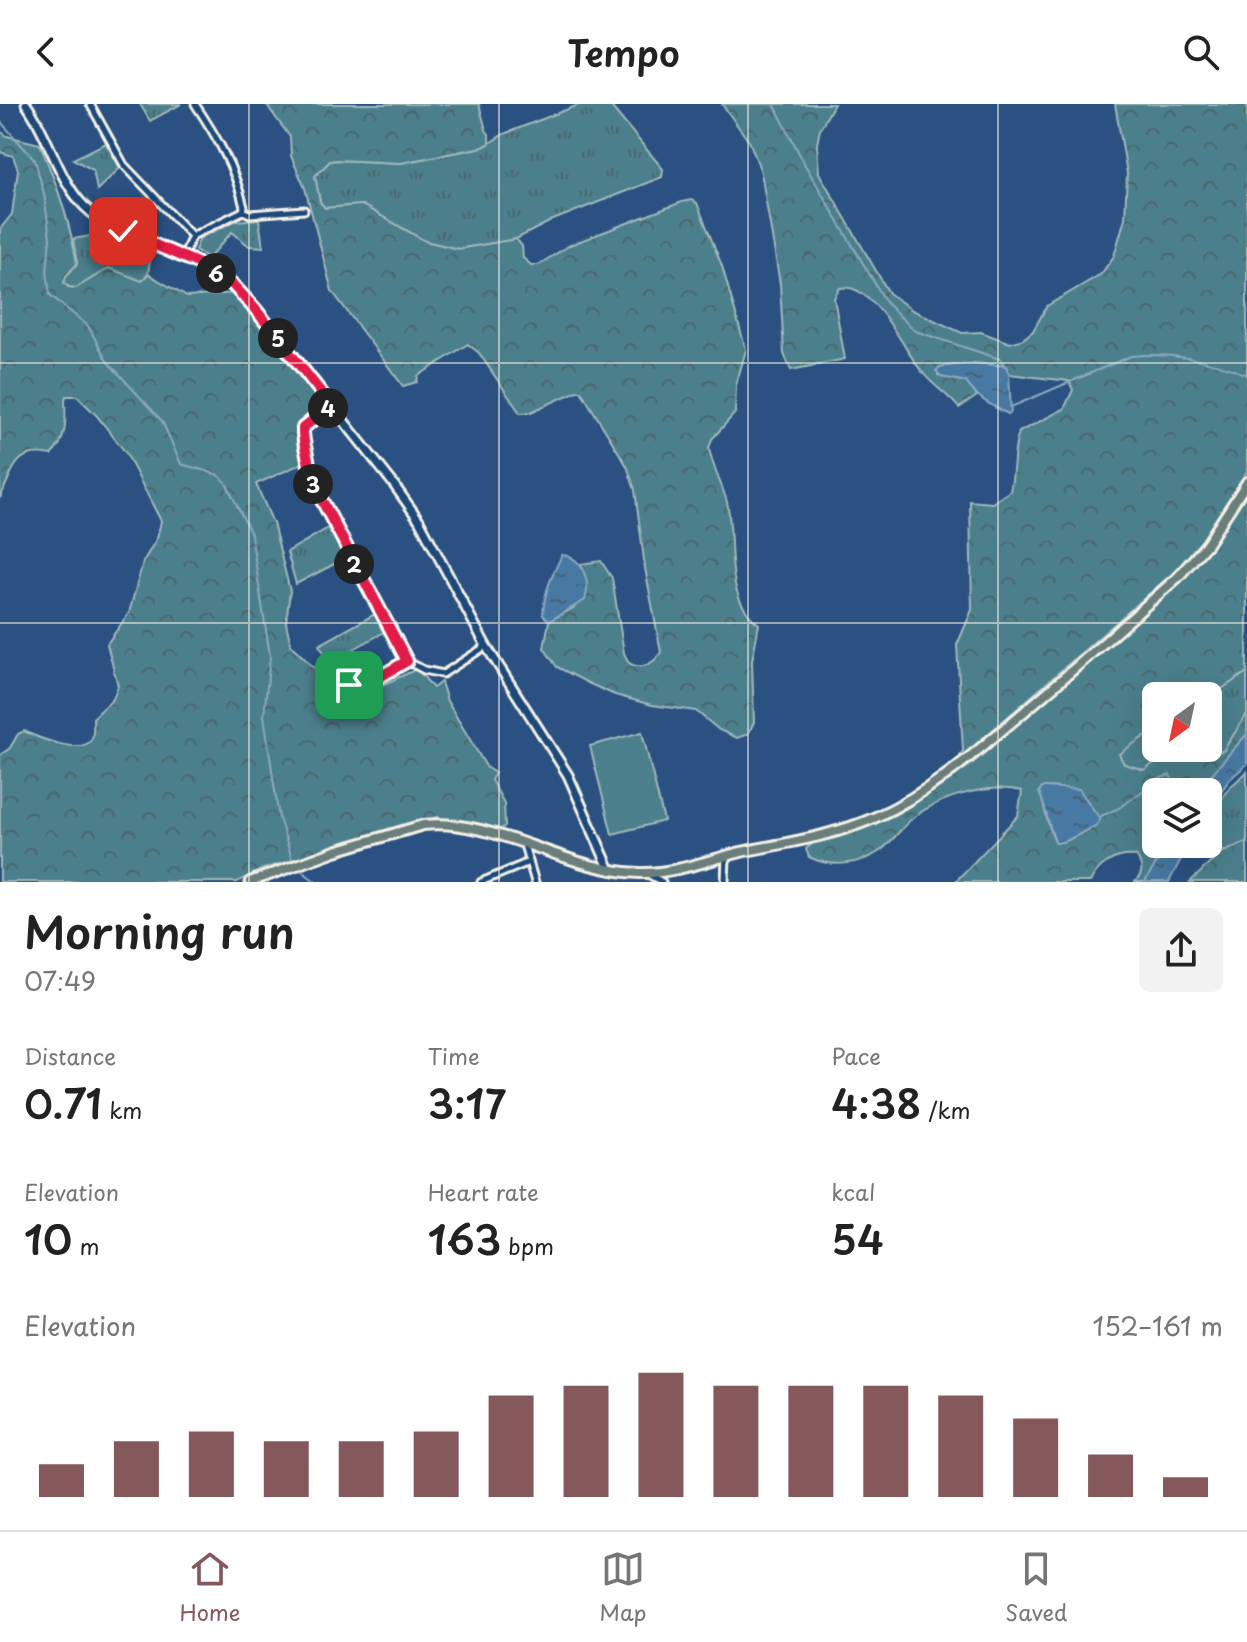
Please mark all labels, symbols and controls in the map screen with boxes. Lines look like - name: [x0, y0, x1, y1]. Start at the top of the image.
- text: Tempo: [567, 25, 680, 79]
- icon: back: [24, 30, 68, 74]
- icon: search: [1179, 30, 1223, 74]
- pin: [89, 197, 157, 265]
- icon: check: [101, 209, 145, 253]
- pin: 6: [196, 253, 236, 293]
- text: 6: [208, 256, 224, 289]
- pin: 5: [258, 318, 298, 358]
- text: 5: [271, 321, 285, 354]
- pin: 4: [308, 388, 348, 428]
- text: 4: [321, 391, 335, 424]
- pin: 3: [293, 464, 333, 504]
- text: 3: [306, 467, 320, 500]
- pin: 2: [334, 544, 374, 584]
- text: 2: [346, 547, 362, 580]
- pin: [315, 651, 383, 719]
- icon: arrive: [327, 663, 371, 707]
- north arrow: [1142, 682, 1222, 762]
- map controls: [1142, 682, 1222, 858]
- button: layers: [1142, 778, 1222, 858]
- text: Morning run: [24, 898, 295, 964]
- button: share: [1139, 908, 1223, 992]
- text: 07:49: [24, 961, 96, 1000]
- text: Distance: [24, 1039, 116, 1072]
- text: Time: [428, 1039, 480, 1072]
- text: Pace: [831, 1039, 881, 1072]
- text: 0.71: [24, 1072, 102, 1133]
- text: 3:17: [428, 1072, 506, 1133]
- text: 4:38: [831, 1072, 921, 1133]
- text: km: [102, 1093, 142, 1126]
- text: /km: [921, 1093, 971, 1126]
- text: Elevation: [24, 1175, 119, 1208]
- text: Heart rate: [428, 1175, 539, 1208]
- text: kcal: [831, 1175, 875, 1208]
- text: 10: [24, 1208, 72, 1269]
- text: 163: [428, 1208, 501, 1269]
- text: 54: [831, 1208, 884, 1269]
- text: m: [72, 1229, 99, 1262]
- text: bpm: [501, 1229, 554, 1262]
- text: Elevation: [24, 1306, 136, 1345]
- text: 152–161 m: [1093, 1306, 1223, 1345]
- tab: Home: [179, 1547, 241, 1628]
- tab: Map: [599, 1547, 646, 1628]
- tab: Saved: [1005, 1547, 1068, 1628]

